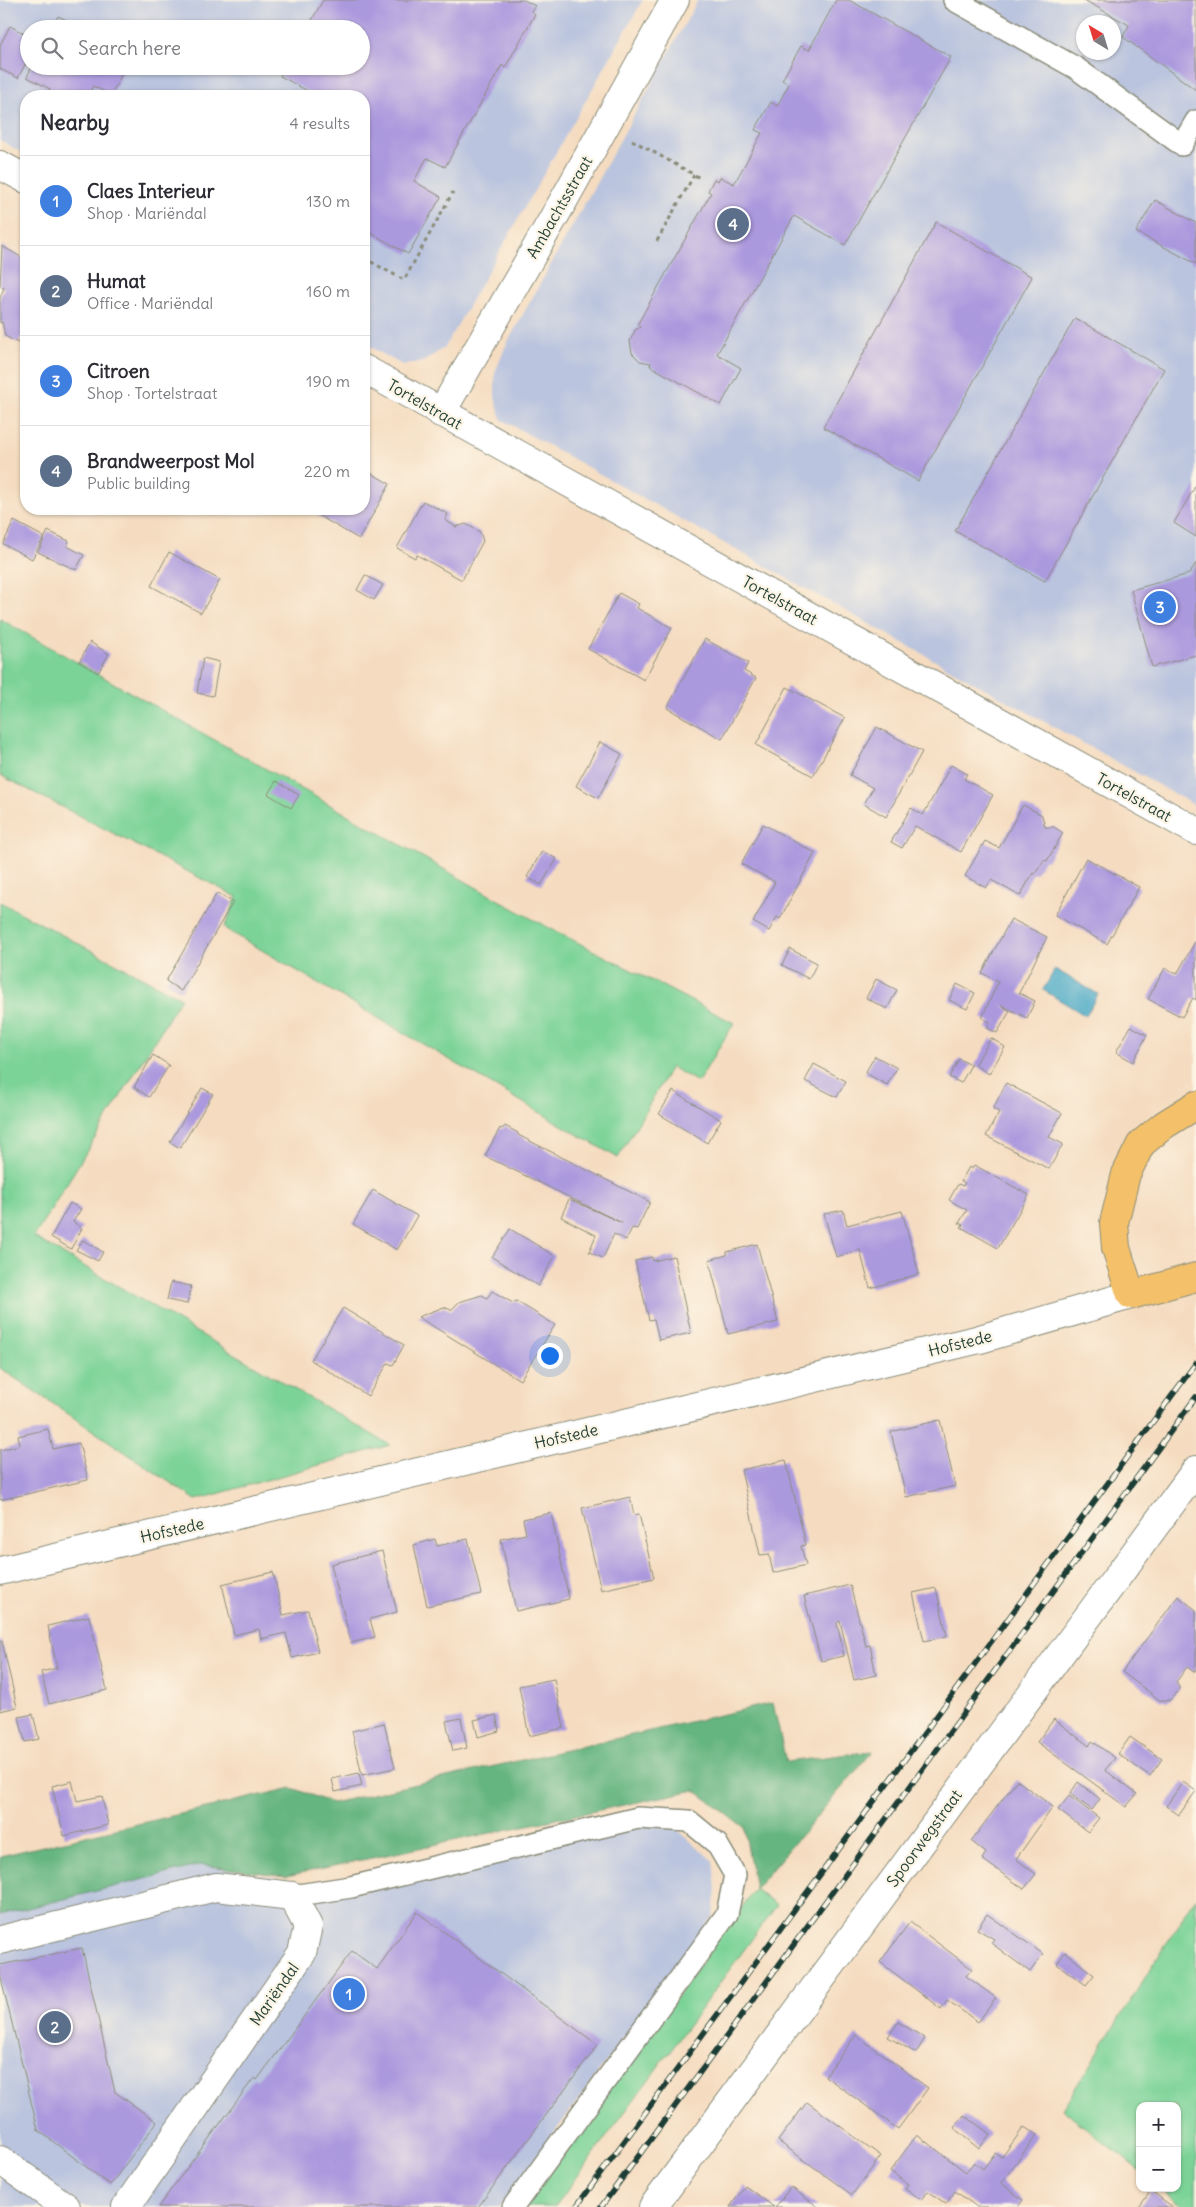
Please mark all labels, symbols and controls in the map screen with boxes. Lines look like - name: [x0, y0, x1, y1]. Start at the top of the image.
- north arrow: [1076, 15, 1121, 60]
- search box: [20, 20, 370, 75]
- icon: search: [38, 34, 66, 62]
- text: Search here: [78, 36, 181, 60]
- text: Nearby: [40, 109, 110, 136]
- text: 4 results: [289, 113, 350, 133]
- street label: Ambachtsstraat: [522, 152, 597, 262]
- text: Claes Interieur: [87, 179, 214, 203]
- text: 1: [53, 191, 59, 211]
- text: 130 m: [306, 191, 350, 211]
- text: Shop · Mariëndal: [87, 203, 207, 223]
- pin: 4: [717, 205, 749, 243]
- text: Humat: [87, 269, 146, 293]
- text: 2: [52, 281, 60, 301]
- text: 160 m: [306, 281, 350, 301]
- text: Office · Mariëndal: [87, 293, 213, 313]
- text: Citroen: [87, 359, 150, 383]
- text: 3: [51, 371, 61, 391]
- text: 190 m: [306, 371, 350, 391]
- street label: Tortelstraat: [384, 375, 466, 434]
- text: Shop · Tortelstraat: [87, 383, 217, 403]
- text: Brandweerpost Mol: [87, 449, 254, 473]
- text: 4: [51, 461, 61, 481]
- text: 220 m: [304, 461, 350, 481]
- text: Public building: [87, 473, 190, 493]
- street label: Tortelstraat: [739, 571, 822, 629]
- pin: 3: [1144, 588, 1176, 626]
- street label: Tortelstraat: [1093, 768, 1176, 826]
- street label: Hofstede: [926, 1325, 994, 1361]
- your location: [537, 1343, 563, 1369]
- street label: Hofstede: [532, 1419, 600, 1453]
- street label: Hofstede: [138, 1513, 206, 1547]
- street label: Spoorwegstraat: [882, 1785, 966, 1891]
- street label: Mariëndal: [245, 1959, 303, 2029]
- pin: 1: [333, 1975, 365, 2013]
- pin: 2: [39, 2008, 71, 2046]
- map controls: [1136, 2102, 1181, 2192]
- button: +: [1136, 2102, 1181, 2147]
- button: −: [1136, 2147, 1181, 2192]

